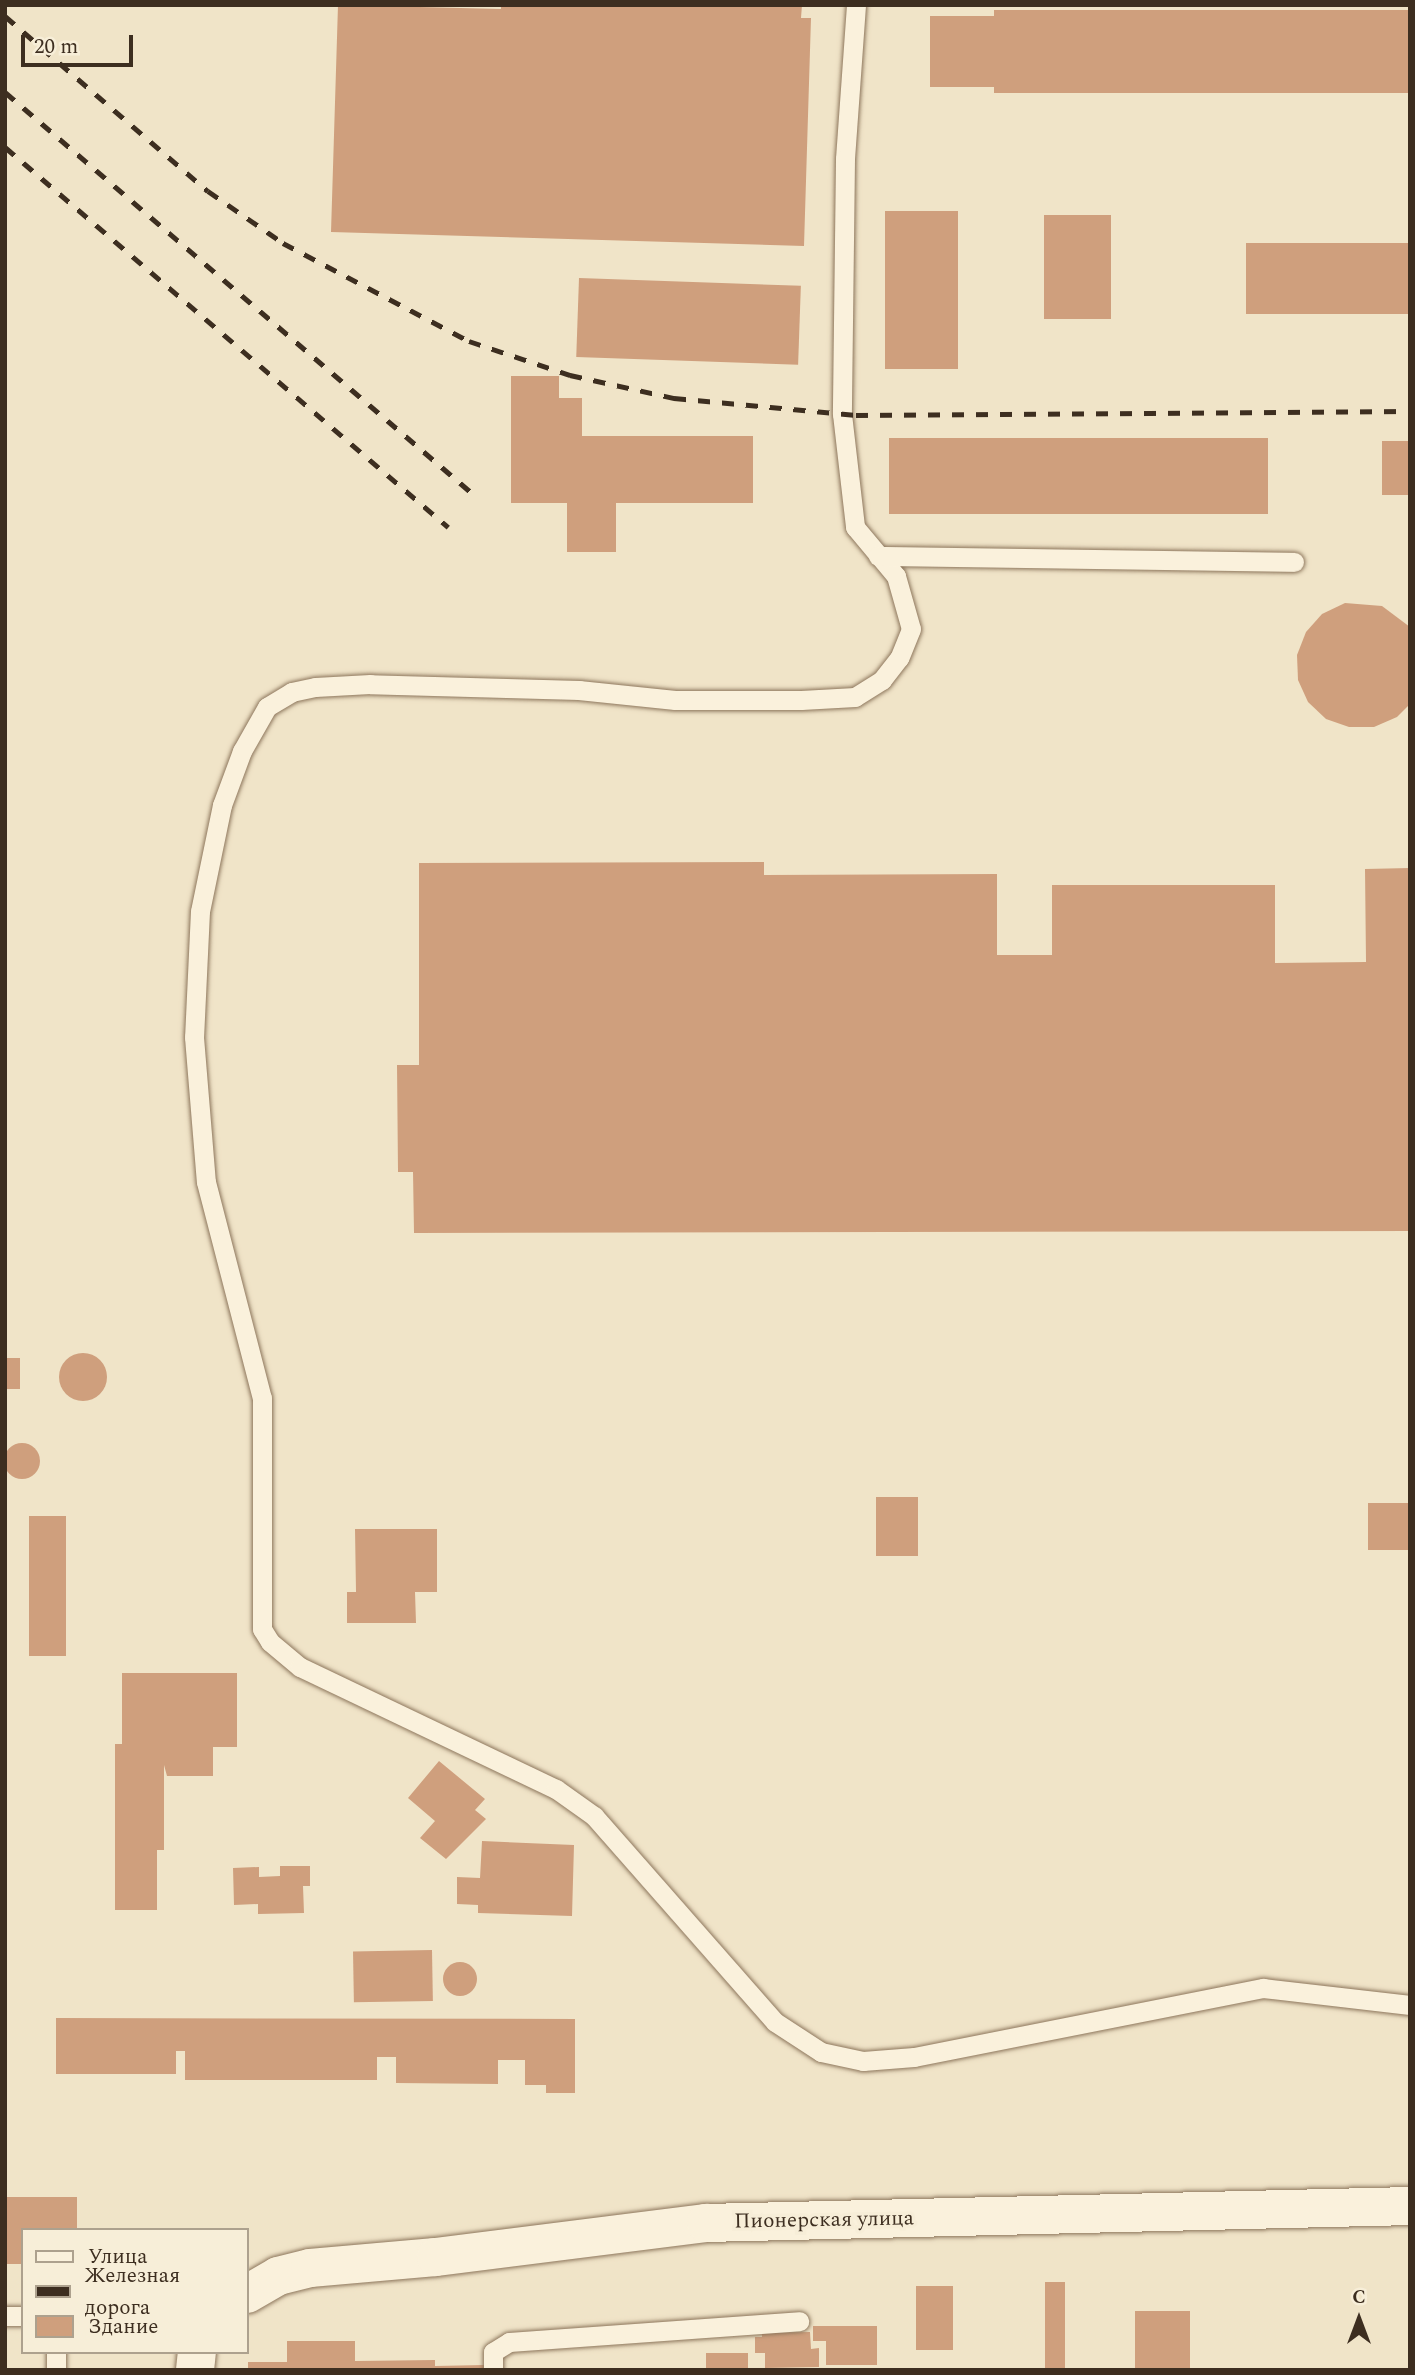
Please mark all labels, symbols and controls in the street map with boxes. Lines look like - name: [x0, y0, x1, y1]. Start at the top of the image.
- scale bar: [24, 21, 136, 65]
- text: 20 m: [34, 31, 78, 63]
- street label: Пионерская улица: [734, 2206, 914, 2234]
- legend: [21, 2228, 248, 2354]
- text: Улица: [88, 2241, 147, 2273]
- text: Железная дорога: [85, 2260, 180, 2324]
- text: С: [1352, 2283, 1366, 2312]
- north arrow: [1324, 2284, 1394, 2354]
- text: Здание: [88, 2311, 158, 2343]

